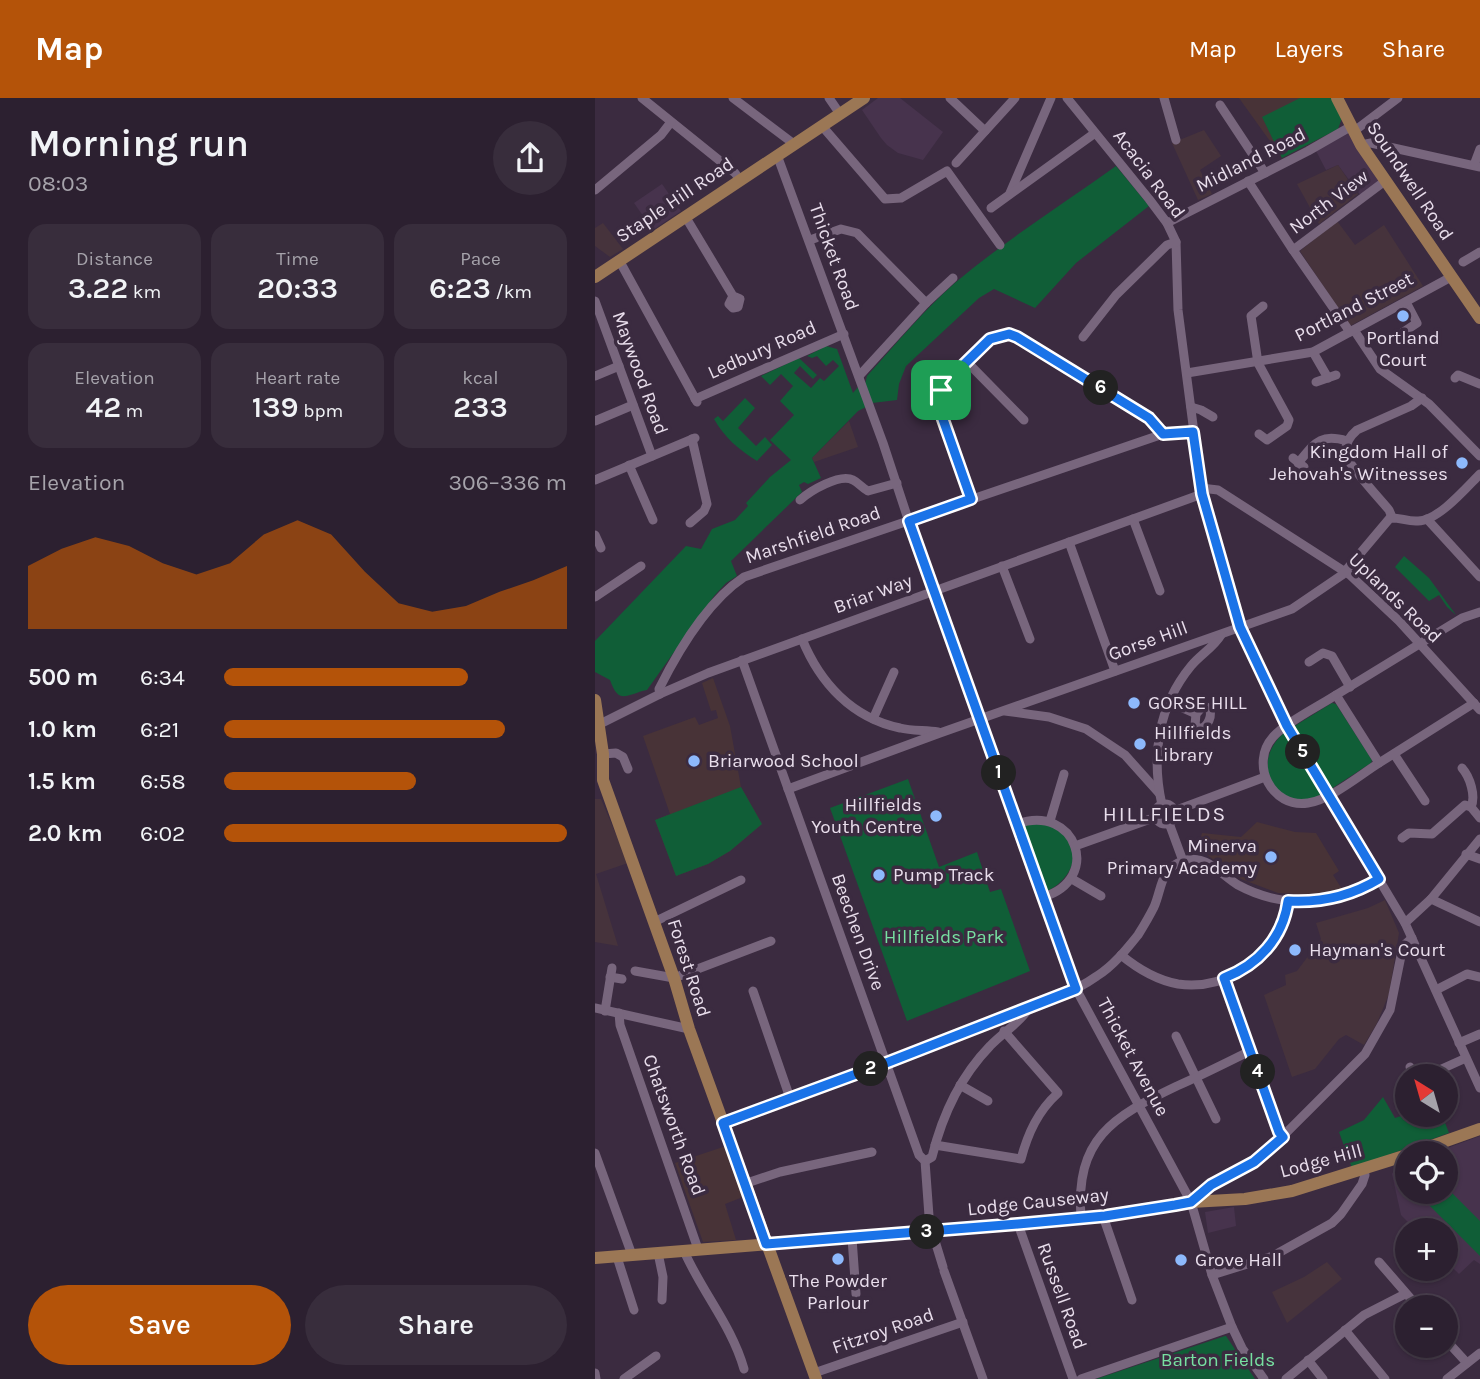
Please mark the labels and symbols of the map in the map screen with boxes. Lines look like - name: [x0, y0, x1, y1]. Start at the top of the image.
- street label: Soundwell Road: [1362, 117, 1458, 245]
- street label: Midland Road: [1193, 123, 1309, 197]
- street label: Acacia Road: [1109, 125, 1189, 223]
- street label: Staple Hill Road: [612, 153, 738, 247]
- street label: North View: [1285, 165, 1373, 239]
- street label: Thicket Road: [804, 200, 864, 314]
- street label: Portland Street: [1291, 268, 1417, 346]
- street label: Maywood Road: [608, 308, 672, 438]
- marker: Portland Court: [1395, 308, 1411, 324]
- street label: Ledbury Road: [704, 316, 820, 384]
- place label: Portland Court: [1366, 327, 1440, 371]
- pin: [911, 360, 971, 420]
- pin: 6: [1084, 370, 1119, 406]
- place label: Kingdom Hall of Jehovah's Witnesses: [1269, 441, 1448, 485]
- marker: Kingdom Hall of Jehovah's Witnesses: [1454, 455, 1470, 471]
- street label: Marshfield Road: [742, 502, 884, 568]
- street label: Uplands Road: [1344, 548, 1446, 648]
- street label: Briar Way: [831, 570, 915, 618]
- street label: Gorse Hill: [1105, 617, 1191, 665]
- place label: GORSE HILL: [1148, 692, 1247, 714]
- marker: GORSE HILL: [1126, 695, 1142, 711]
- place label: Hillfields Library: [1154, 722, 1232, 766]
- pin: 5: [1285, 734, 1321, 770]
- marker: Hillfields Library: [1132, 736, 1148, 752]
- place label: Briarwood School: [708, 750, 859, 772]
- marker: Briarwood School: [686, 753, 702, 769]
- pin: 1: [981, 756, 1017, 790]
- place label: Hillfields Youth Centre: [811, 794, 922, 838]
- district label: HILLFIELDS: [1103, 802, 1227, 826]
- marker: Hillfields Youth Centre: [928, 808, 944, 824]
- place label: Minerva Primary Academy: [1107, 835, 1257, 879]
- marker: Minerva Primary Academy: [1263, 849, 1279, 865]
- place label: Pump Track: [893, 864, 995, 886]
- marker: Pump Track: [871, 867, 887, 883]
- street label: Beechen Drive: [827, 871, 889, 993]
- street label: Forest Road: [663, 916, 715, 1020]
- park label: Hillfields Park: [884, 926, 1005, 948]
- place label: Hayman's Court: [1309, 939, 1445, 961]
- marker: Hayman's Court: [1287, 942, 1303, 958]
- street label: Thicket Avenue: [1093, 994, 1173, 1120]
- street label: Chatsworth Road: [638, 1051, 710, 1199]
- pin: 2: [853, 1052, 889, 1086]
- pin: 4: [1241, 1054, 1275, 1090]
- north arrow: [1395, 1064, 1458, 1127]
- street label: Lodge Hill: [1277, 1139, 1365, 1183]
- street label: Lodge Causeway: [966, 1184, 1110, 1220]
- pin: 3: [909, 1214, 945, 1250]
- street label: Russell Road: [1033, 1240, 1091, 1352]
- place label: Grove Hall: [1195, 1249, 1282, 1271]
- marker: The Powder Parlour: [830, 1251, 846, 1267]
- marker: Grove Hall: [1173, 1252, 1189, 1268]
- place label: The Powder Parlour: [789, 1270, 887, 1314]
- street label: Fitzroy Road: [829, 1303, 937, 1359]
- park label: Barton Fields: [1161, 1349, 1275, 1371]

